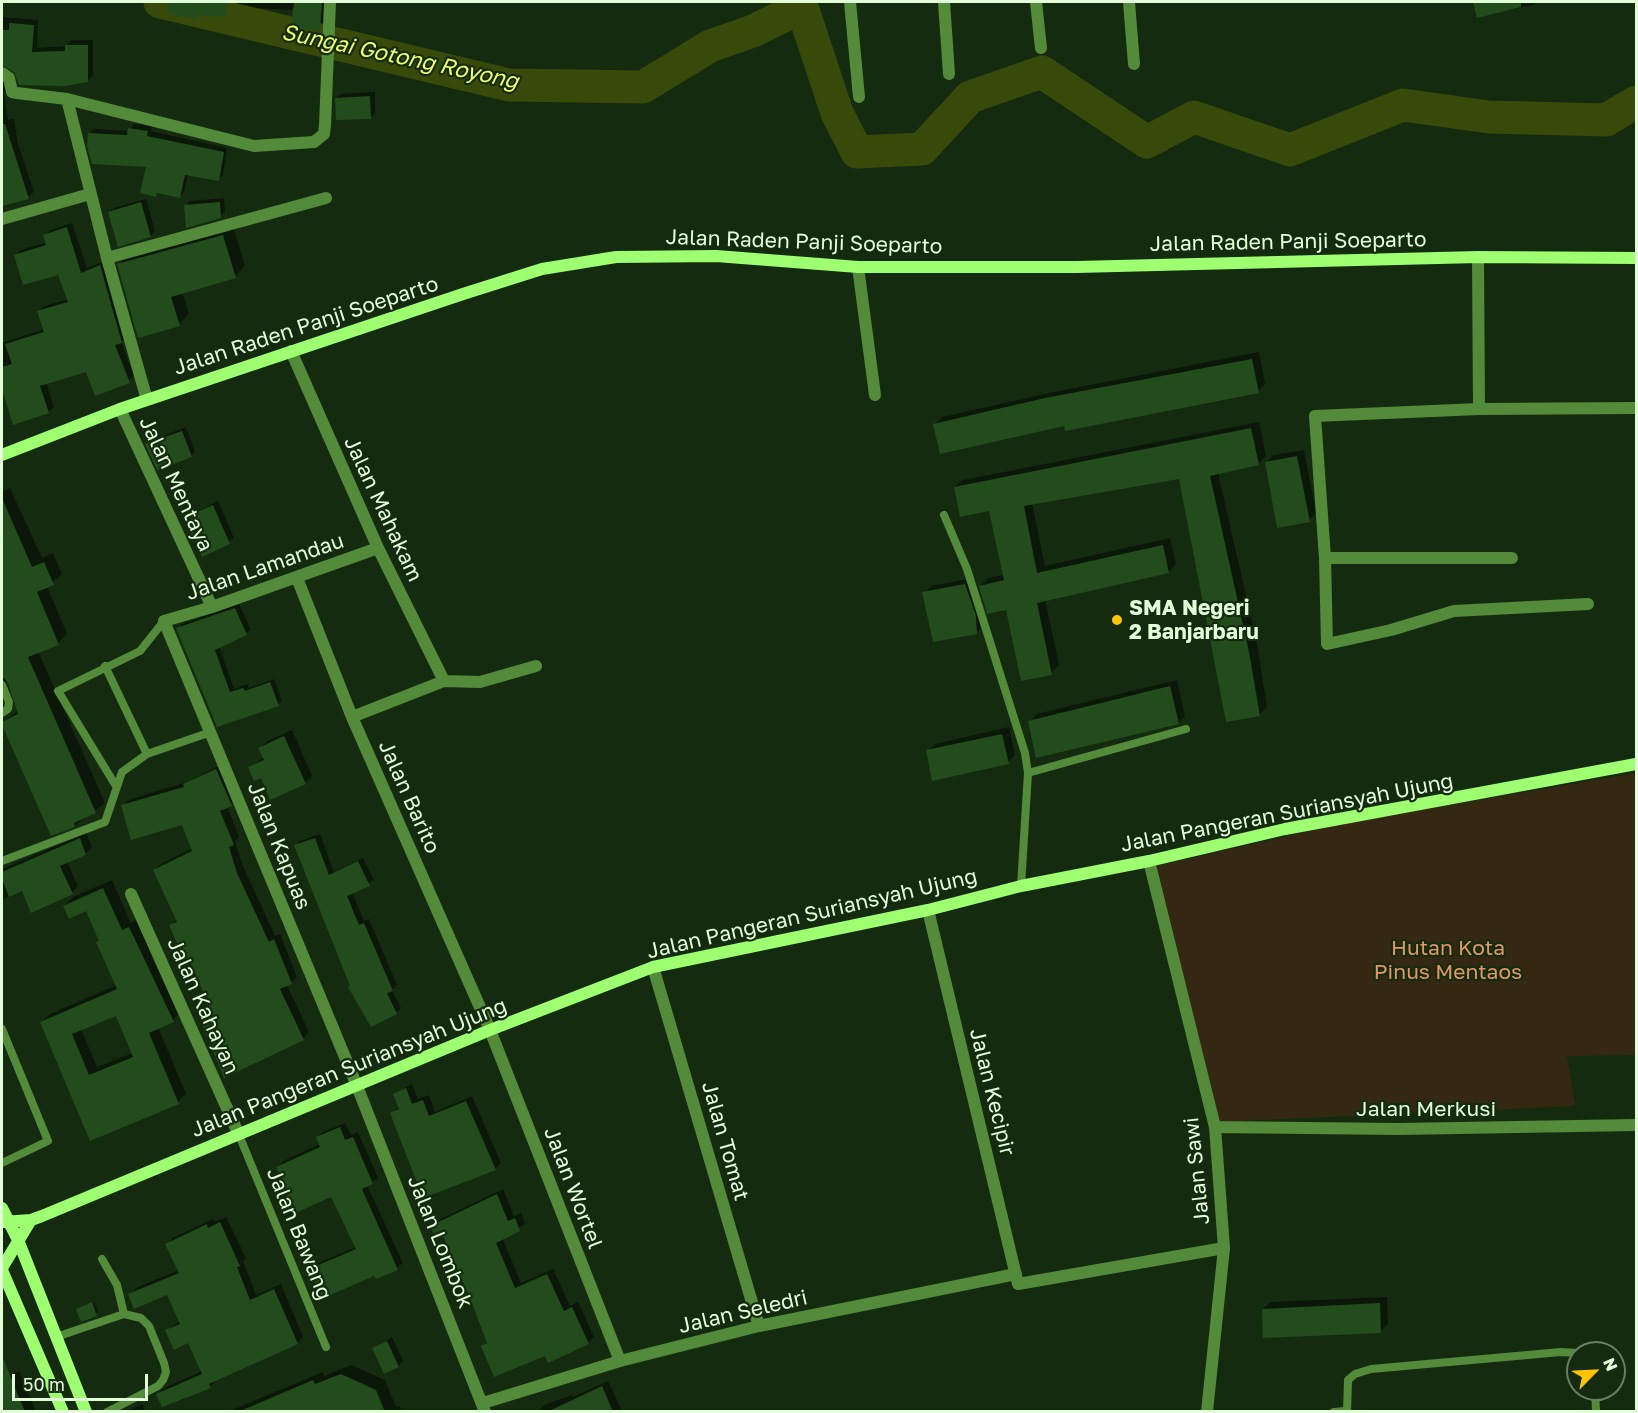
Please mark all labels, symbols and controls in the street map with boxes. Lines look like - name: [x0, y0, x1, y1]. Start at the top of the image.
- water label: Sungai Gotong Royong: [279, 19, 521, 95]
- street label: Jalan Raden Panji Soeparto: [665, 225, 943, 259]
- street label: Jalan Raden Panji Soeparto: [1149, 227, 1427, 257]
- street label: Jalan Raden Panji Soeparto: [170, 271, 442, 381]
- street label: Jalan Mentaya: [134, 412, 218, 556]
- street label: Jalan Mahakam: [338, 432, 428, 586]
- street label: Jalan Lamandau: [183, 528, 347, 606]
- place label: SMA Negeri 2 Banjarbaru: [1129, 595, 1259, 645]
- marker: SMA Negeri 2 Banjarbaru: [1110, 613, 1124, 627]
- street label: Jalan Barito: [373, 737, 445, 857]
- street label: Jalan Pangeran Suriansyah Ujung: [1119, 768, 1455, 858]
- street label: Jalan Kapuas: [242, 779, 316, 913]
- street label: Jalan Pangeran Suriansyah Ujung: [644, 864, 980, 964]
- street label: Jalan Kahayan: [162, 934, 244, 1078]
- park label: Hutan Kota Pinus Mentaos: [1374, 935, 1522, 985]
- street label: Jalan Pangeran Suriansyah Ujung: [187, 993, 511, 1143]
- street label: Jalan Kecipir: [964, 1026, 1020, 1158]
- street label: Jalan Tomat: [696, 1079, 754, 1203]
- street label: Jalan Merkusi: [1356, 1096, 1496, 1122]
- street label: Jalan Sawi: [1179, 1116, 1215, 1226]
- street label: Jalan Wortel: [538, 1124, 608, 1252]
- street label: Jalan Bawang: [261, 1164, 337, 1304]
- street label: Jalan Lombok: [402, 1172, 478, 1312]
- street label: Jalan Seledri: [676, 1285, 810, 1339]
- north arrow: [1566, 1341, 1626, 1401]
- text: N: [1599, 1355, 1622, 1374]
- scale bar: [15, 1362, 152, 1400]
- text: 50 m: [23, 1373, 65, 1395]

